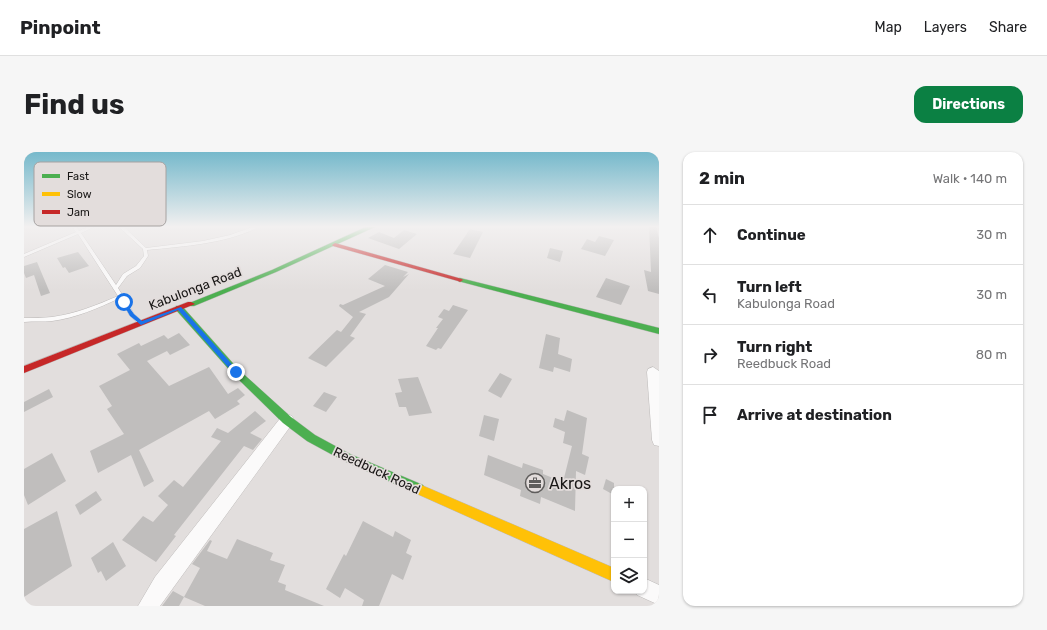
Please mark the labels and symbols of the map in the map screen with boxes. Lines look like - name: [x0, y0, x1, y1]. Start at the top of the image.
- legend: [34, 162, 166, 226]
- text: Fast: [67, 170, 90, 183]
- text: Slow: [67, 188, 92, 201]
- text: Jam: [67, 206, 90, 219]
- street label: Kabulonga Road: [147, 264, 244, 314]
- route start: [115, 293, 133, 311]
- route end: [227, 363, 245, 381]
- street label: Reedbuck Road: [331, 444, 423, 497]
- office icon: Akros: [524, 472, 546, 494]
- place label: Akros: [549, 474, 591, 493]

